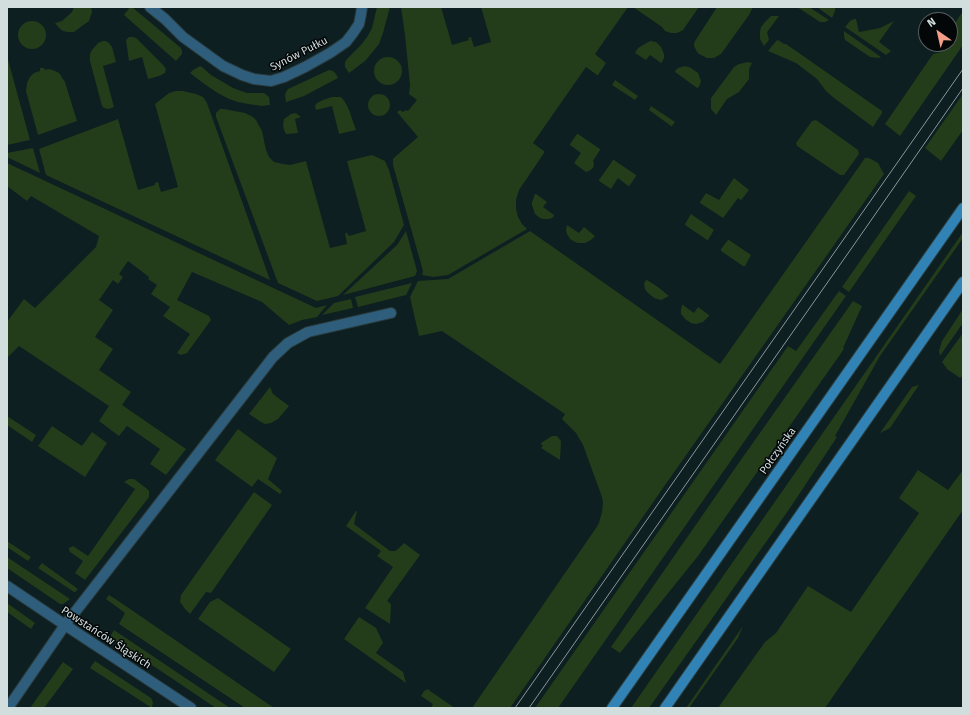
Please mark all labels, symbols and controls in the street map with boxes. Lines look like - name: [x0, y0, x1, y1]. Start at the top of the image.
- north arrow: [918, 12, 958, 52]
- text: N: [925, 15, 938, 30]
- street label: Synów Pułku: [268, 34, 330, 74]
- street label: Połczyńska: [757, 425, 799, 477]
- street label: Powstańców Śląskich: [58, 604, 154, 672]

